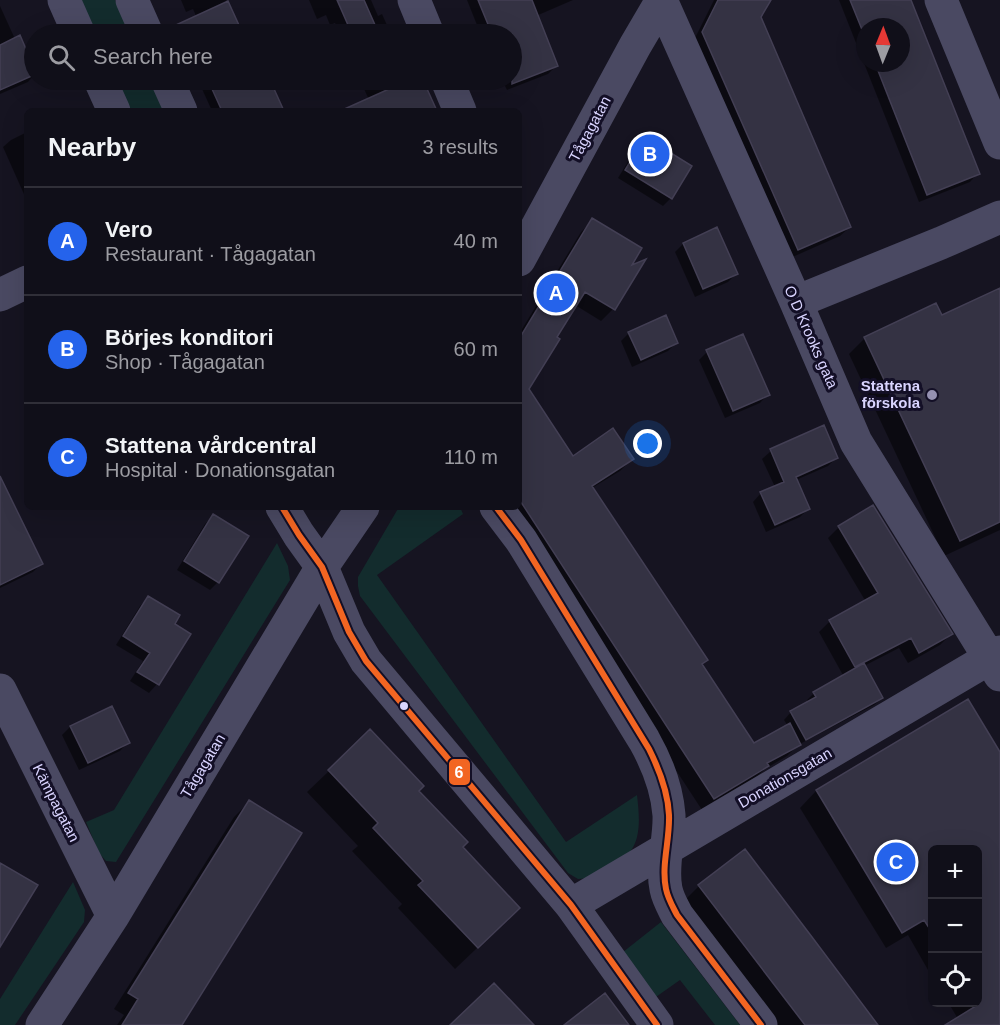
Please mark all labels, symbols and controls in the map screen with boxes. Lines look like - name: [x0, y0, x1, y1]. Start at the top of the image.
- north arrow: [856, 18, 910, 72]
- search box: [24, 24, 522, 90]
- icon: search: [45, 41, 78, 74]
- text: Search here: [93, 44, 213, 69]
- street label: Tågagatan: [565, 93, 614, 164]
- text: Nearby: [48, 132, 136, 162]
- pin: B: [630, 132, 670, 176]
- text: 3 results: [422, 136, 498, 158]
- text: Vero: [105, 217, 153, 242]
- text: A: [60, 230, 75, 252]
- text: 40 m: [454, 230, 498, 252]
- text: Restaurant · Tågagatan: [105, 243, 316, 265]
- pin: A: [536, 270, 576, 316]
- street label: O D Krooks gata: [781, 283, 842, 391]
- text: Börjes konditori: [105, 325, 274, 350]
- text: B: [60, 338, 75, 360]
- text: 60 m: [454, 338, 498, 360]
- text: Shop · Tågagatan: [105, 351, 265, 373]
- place label: Stattena förskola: [861, 377, 921, 411]
- marker: Stattena förskola: [925, 388, 939, 402]
- your location: [633, 429, 662, 458]
- text: Stattena vårdcentral: [105, 433, 317, 458]
- text: C: [60, 446, 75, 468]
- text: 110 m: [444, 446, 498, 468]
- text: Hospital · Donationsgatan: [105, 459, 335, 481]
- unlabelled marker: [398, 700, 410, 712]
- street label: Tågagatan: [177, 731, 228, 801]
- street label: Donationsgatan: [735, 744, 835, 811]
- line badge: 6: [448, 758, 471, 786]
- street label: Kämpagatan: [30, 761, 83, 845]
- text: 6: [455, 764, 464, 781]
- pin: C: [876, 840, 916, 884]
- map controls: [928, 845, 982, 1007]
- button: +: [928, 845, 982, 899]
- button: −: [928, 899, 982, 953]
- button: locate: [928, 953, 982, 1007]

